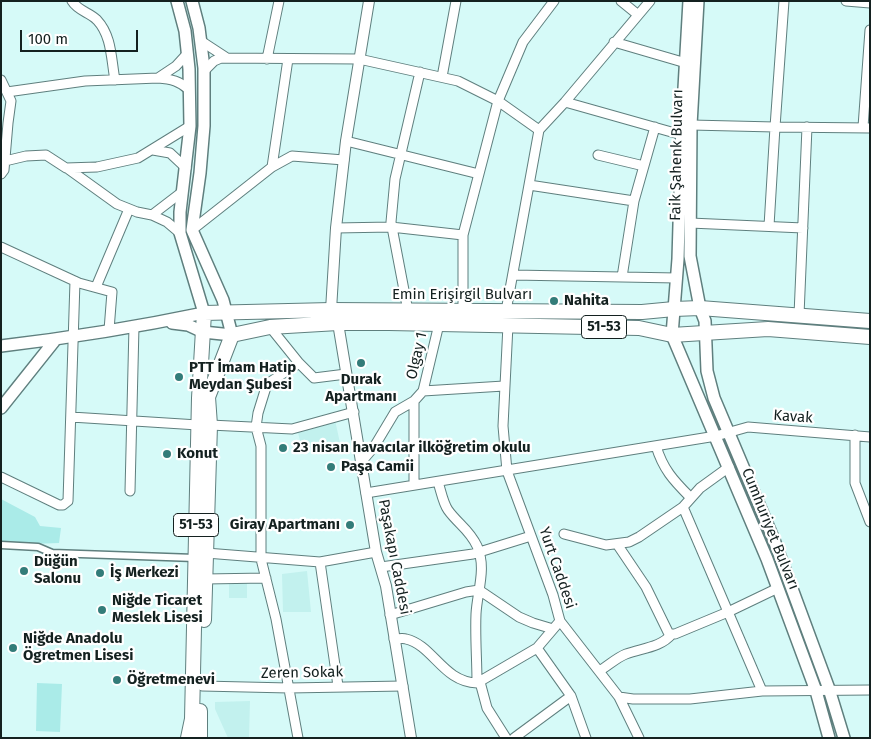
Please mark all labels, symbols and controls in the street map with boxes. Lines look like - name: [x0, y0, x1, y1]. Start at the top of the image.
- scale bar: [22, 20, 140, 52]
- text: 100 m: [28, 30, 68, 48]
- street label: Faik Şahenk Bulvarı: [667, 89, 687, 221]
- street label: Emin Erişirgil Bulvarı: [392, 286, 532, 304]
- place label: Nahita: [564, 292, 609, 310]
- marker: Nahita: [548, 295, 560, 307]
- road number: 51-53: [582, 316, 626, 338]
- street label: Olgay 1: [403, 331, 431, 381]
- marker: Durak Apartmanı: [355, 357, 367, 369]
- place label: PTT İmam Hatip Meydan Şubesi: [189, 359, 296, 394]
- marker: PTT İmam Hatip Meydan Şubesi: [173, 371, 185, 383]
- place label: Durak Apartmanı: [325, 371, 397, 406]
- street label: Kavak: [773, 407, 813, 427]
- place label: 23 nisan havacılar ilköğretim okulu: [293, 439, 531, 457]
- marker: 23 nisan havacılar ilköğretim okulu: [277, 442, 289, 454]
- place label: Konut: [177, 445, 218, 463]
- marker: Konut: [161, 448, 173, 460]
- place label: Paşa Camii: [341, 458, 414, 476]
- marker: Paşa Camii: [325, 461, 337, 473]
- street label: Cumhuriyet Bulvarı: [737, 466, 803, 592]
- street label: Paşakapı Caddesi: [374, 498, 414, 616]
- road number: 51-53: [174, 514, 218, 536]
- place label: Giray Apartmanı: [230, 516, 340, 534]
- marker: Giray Apartmanı: [344, 519, 356, 531]
- street label: Yurt Caddesi: [535, 525, 579, 611]
- place label: Düğün Salonu: [34, 553, 81, 588]
- place label: İş Merkezi: [110, 564, 179, 582]
- marker: Düğün Salonu: [18, 565, 30, 577]
- marker: İş Merkezi: [94, 567, 106, 579]
- place label: Niğde Ticaret Meslek Lisesi: [112, 592, 203, 627]
- marker: Niğde Ticaret Meslek Lisesi: [96, 604, 108, 616]
- place label: Niğde Anadolu Ögretmen Lisesi: [23, 630, 133, 665]
- marker: Niğde Anadolu Ögretmen Lisesi: [7, 642, 19, 654]
- street label: Zeren Sokak: [261, 663, 343, 683]
- place label: Öğretmenevi: [127, 671, 215, 689]
- marker: Öğretmenevi: [111, 674, 123, 686]

